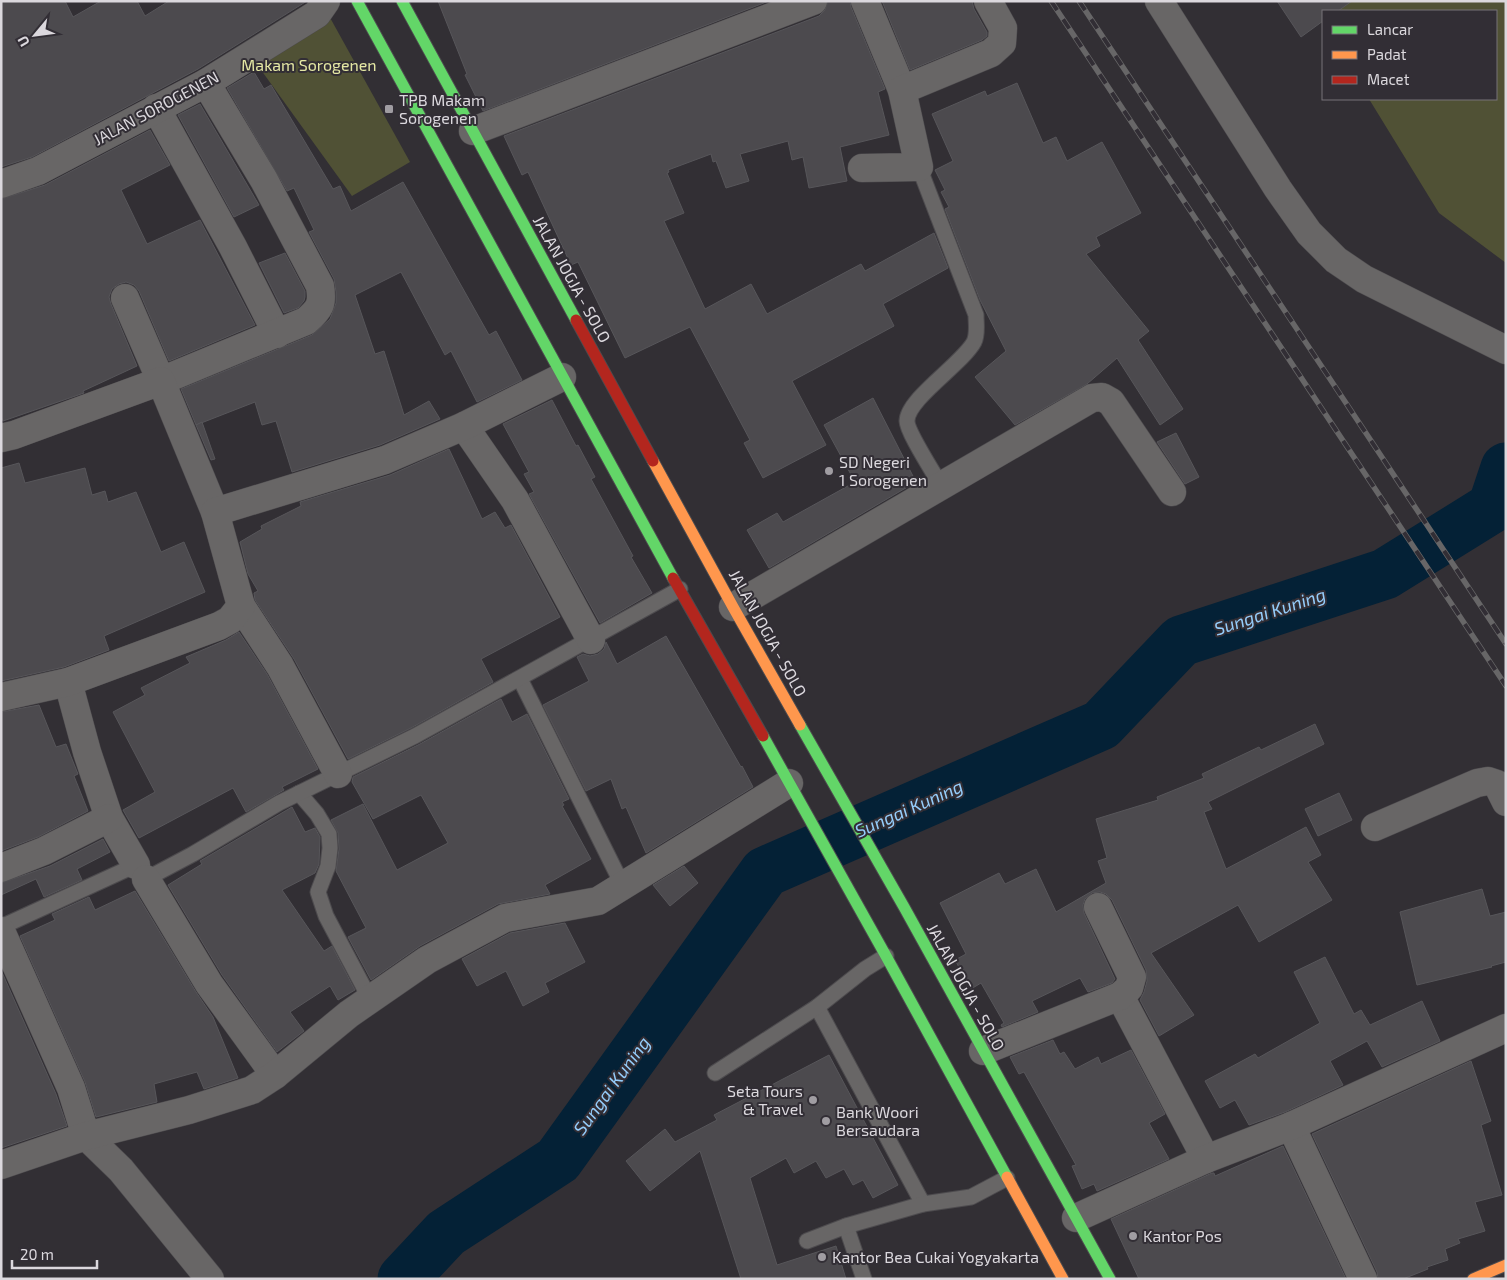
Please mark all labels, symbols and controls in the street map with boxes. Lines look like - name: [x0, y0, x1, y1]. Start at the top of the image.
- north arrow: [10, 10, 60, 60]
- legend: [1322, 10, 1497, 100]
- text: Lancar: [1367, 20, 1413, 38]
- text: U: [13, 33, 33, 50]
- text: Padat: [1367, 45, 1407, 63]
- park label: Makam Sorogenen: [241, 55, 377, 74]
- street label: JALAN SOROGENEN: [90, 66, 222, 149]
- text: Macet: [1367, 70, 1410, 88]
- place label: TPB Makam Sorogenen: [399, 90, 485, 127]
- marker: TPB Makam Sorogenen: [383, 103, 395, 115]
- street label: JALAN JOGJA - SOLO: [530, 212, 615, 345]
- place label: SD Negeri 1 Sorogenen: [839, 452, 927, 489]
- marker: SD Negeri 1 Sorogenen: [823, 465, 835, 477]
- street label: JALAN JOGJA - SOLO: [726, 566, 811, 699]
- water label: Sungai Kuning: [1211, 583, 1328, 639]
- water label: Sungai Kuning: [851, 774, 966, 842]
- street label: JALAN JOGJA - SOLO: [924, 920, 1009, 1053]
- water label: Sungai Kuning: [568, 1032, 654, 1139]
- place label: Seta Tours & Travel: [727, 1081, 803, 1118]
- marker: Seta Tours & Travel: [807, 1094, 819, 1106]
- place label: Bank Woori Bersaudara: [836, 1102, 920, 1139]
- marker: Bank Woori Bersaudara: [820, 1115, 832, 1127]
- place label: Kantor Pos: [1143, 1226, 1222, 1245]
- marker: Kantor Pos: [1127, 1230, 1139, 1242]
- scale bar: [12, 1238, 98, 1270]
- text: 20 m: [20, 1245, 54, 1263]
- place label: Kantor Bea Cukai Yogyakarta: [832, 1247, 1039, 1266]
- marker: Kantor Bea Cukai Yogyakarta: [816, 1251, 828, 1263]

